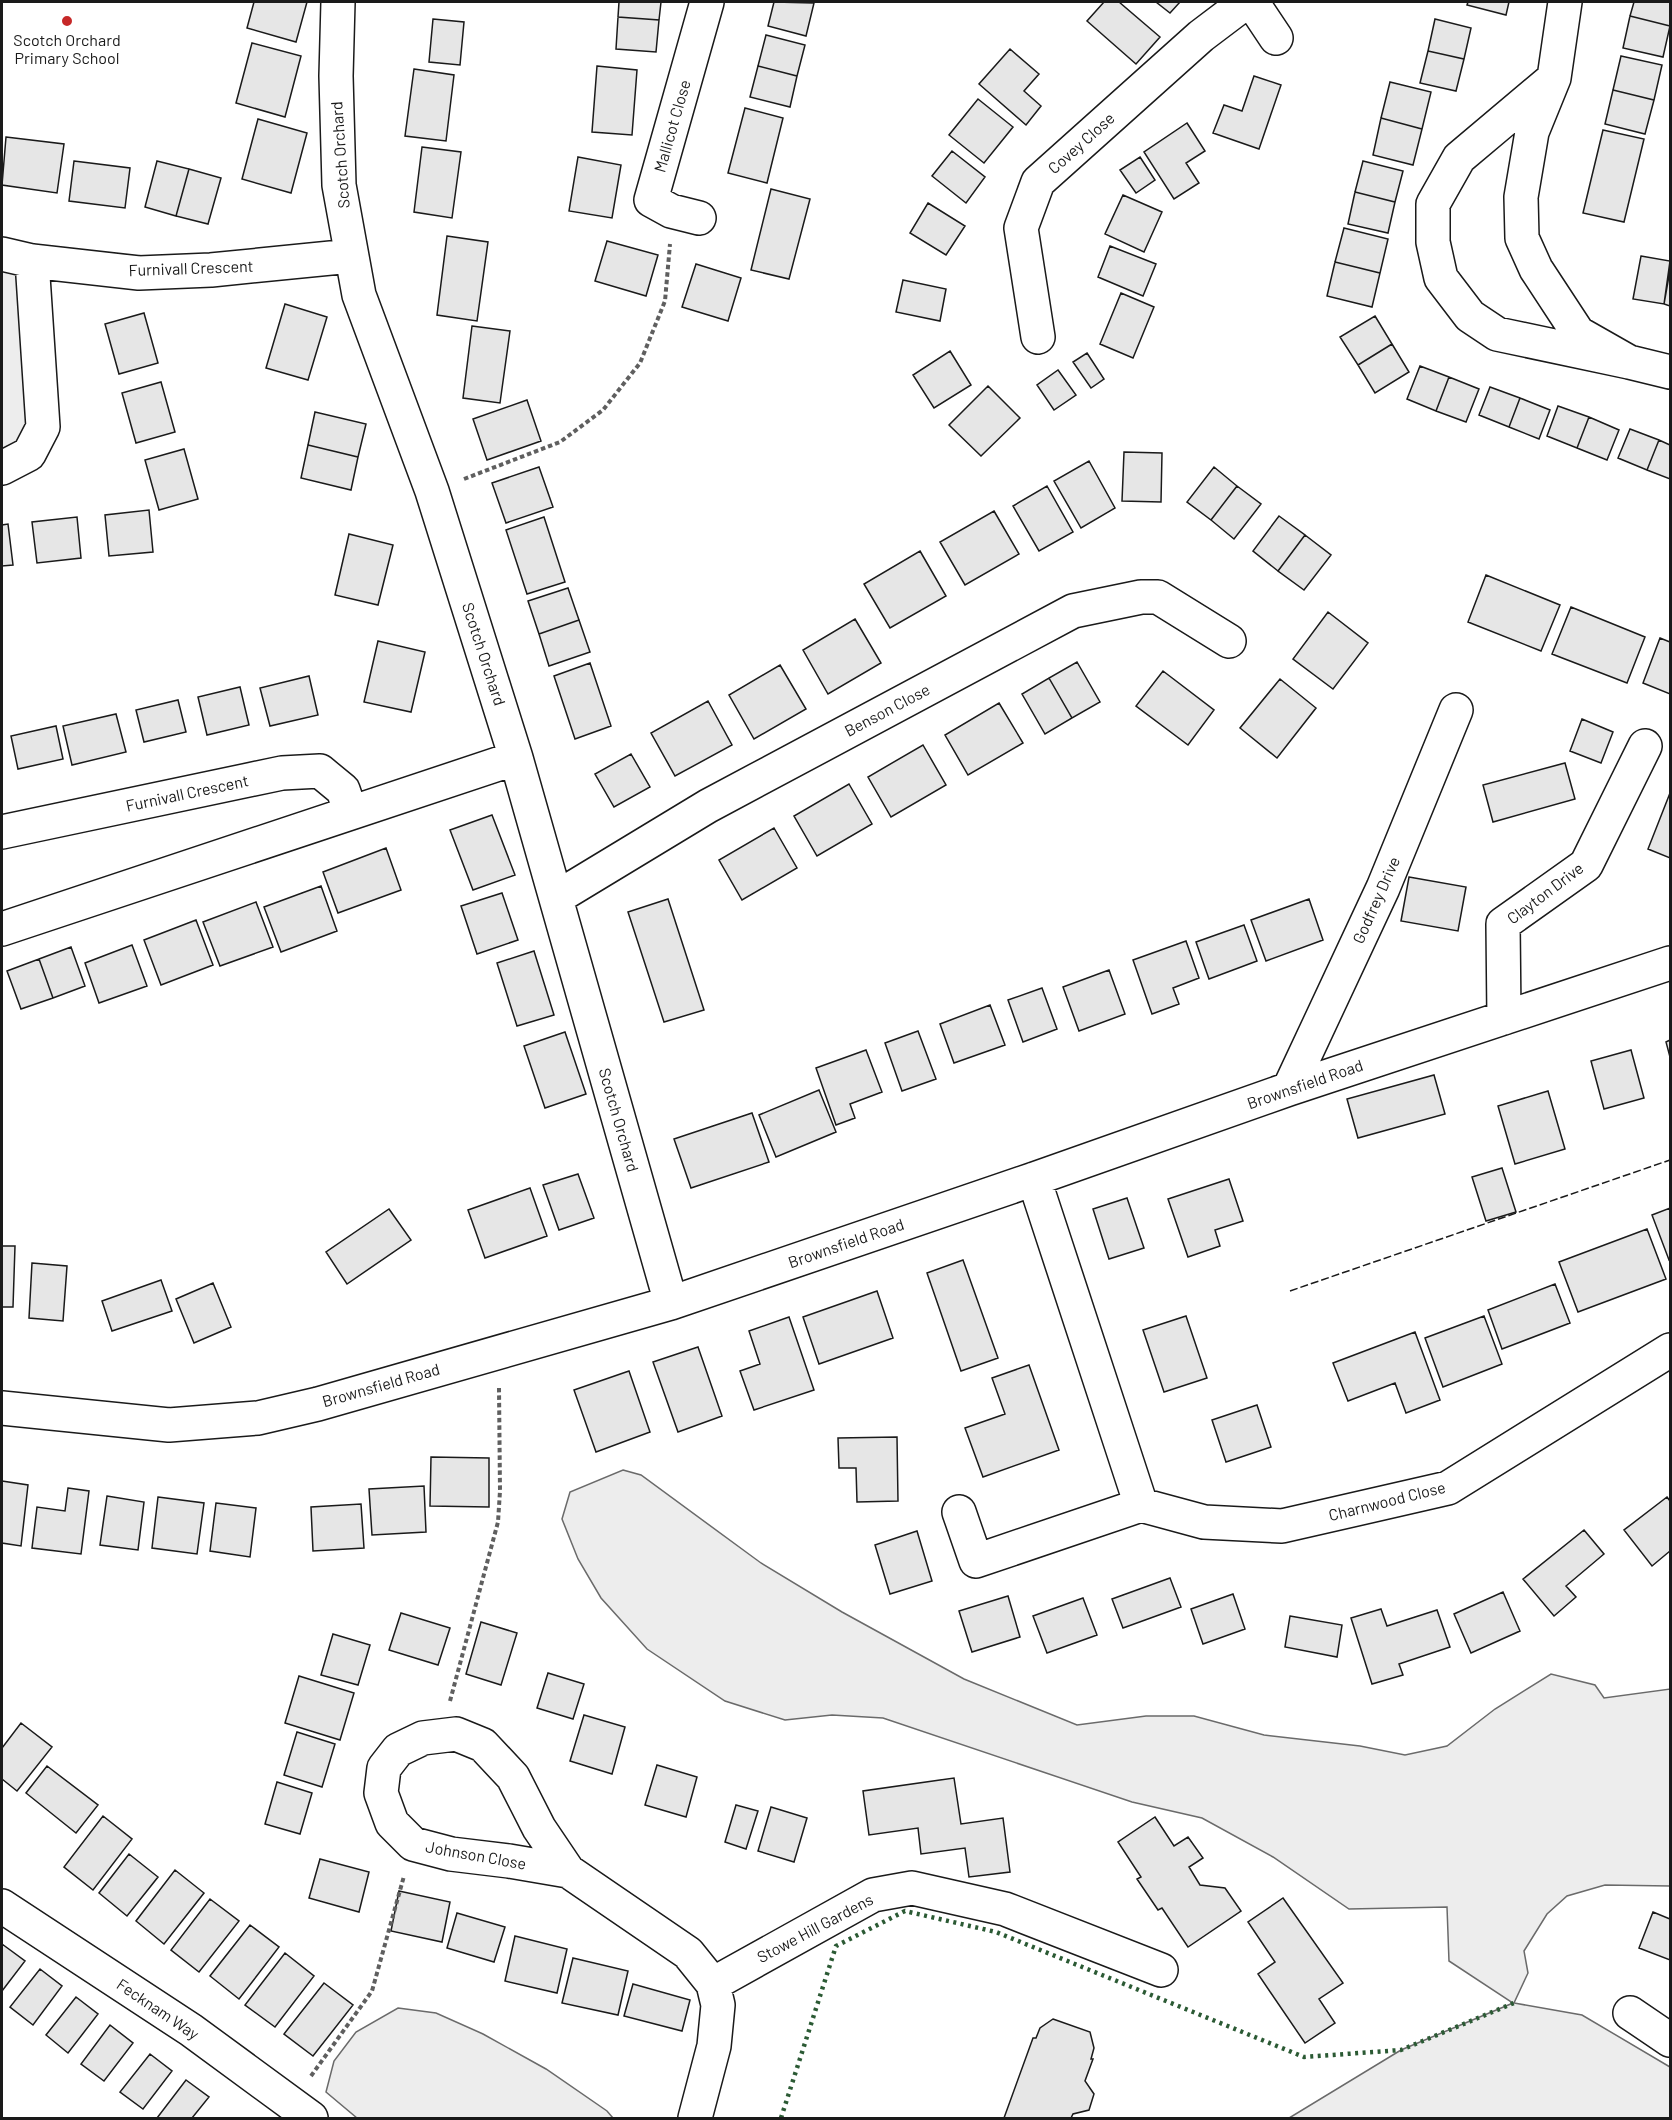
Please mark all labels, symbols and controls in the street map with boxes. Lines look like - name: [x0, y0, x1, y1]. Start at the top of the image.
- marker: Scotch Orchard Primary School: [60, 14, 74, 28]
- place label: Scotch Orchard Primary School: [13, 30, 121, 67]
- street label: Mallicot Close: [649, 77, 694, 174]
- street label: Scotch Orchard: [326, 101, 353, 209]
- street label: Covey Close: [1044, 108, 1118, 177]
- street label: Furnivall Crescent: [128, 256, 254, 279]
- street label: Scotch Orchard: [459, 600, 510, 708]
- street label: Benson Close: [841, 679, 933, 740]
- street label: Furnivall Crescent: [124, 770, 250, 815]
- street label: Godfrey Drive: [1348, 853, 1403, 946]
- street label: Clayton Drive: [1503, 858, 1587, 927]
- street label: Brownsfield Road: [1244, 1055, 1365, 1112]
- street label: Scotch Orchard: [596, 1066, 643, 1174]
- street label: Brownsfield Road: [785, 1214, 906, 1271]
- street label: Brownsfield Road: [320, 1359, 442, 1410]
- street label: Charnwood Close: [1326, 1477, 1447, 1524]
- street label: Johnson Close: [424, 1836, 528, 1873]
- street label: Stowe Hill Gardens: [754, 1889, 876, 1966]
- street label: Fecknam Way: [113, 1974, 204, 2043]

